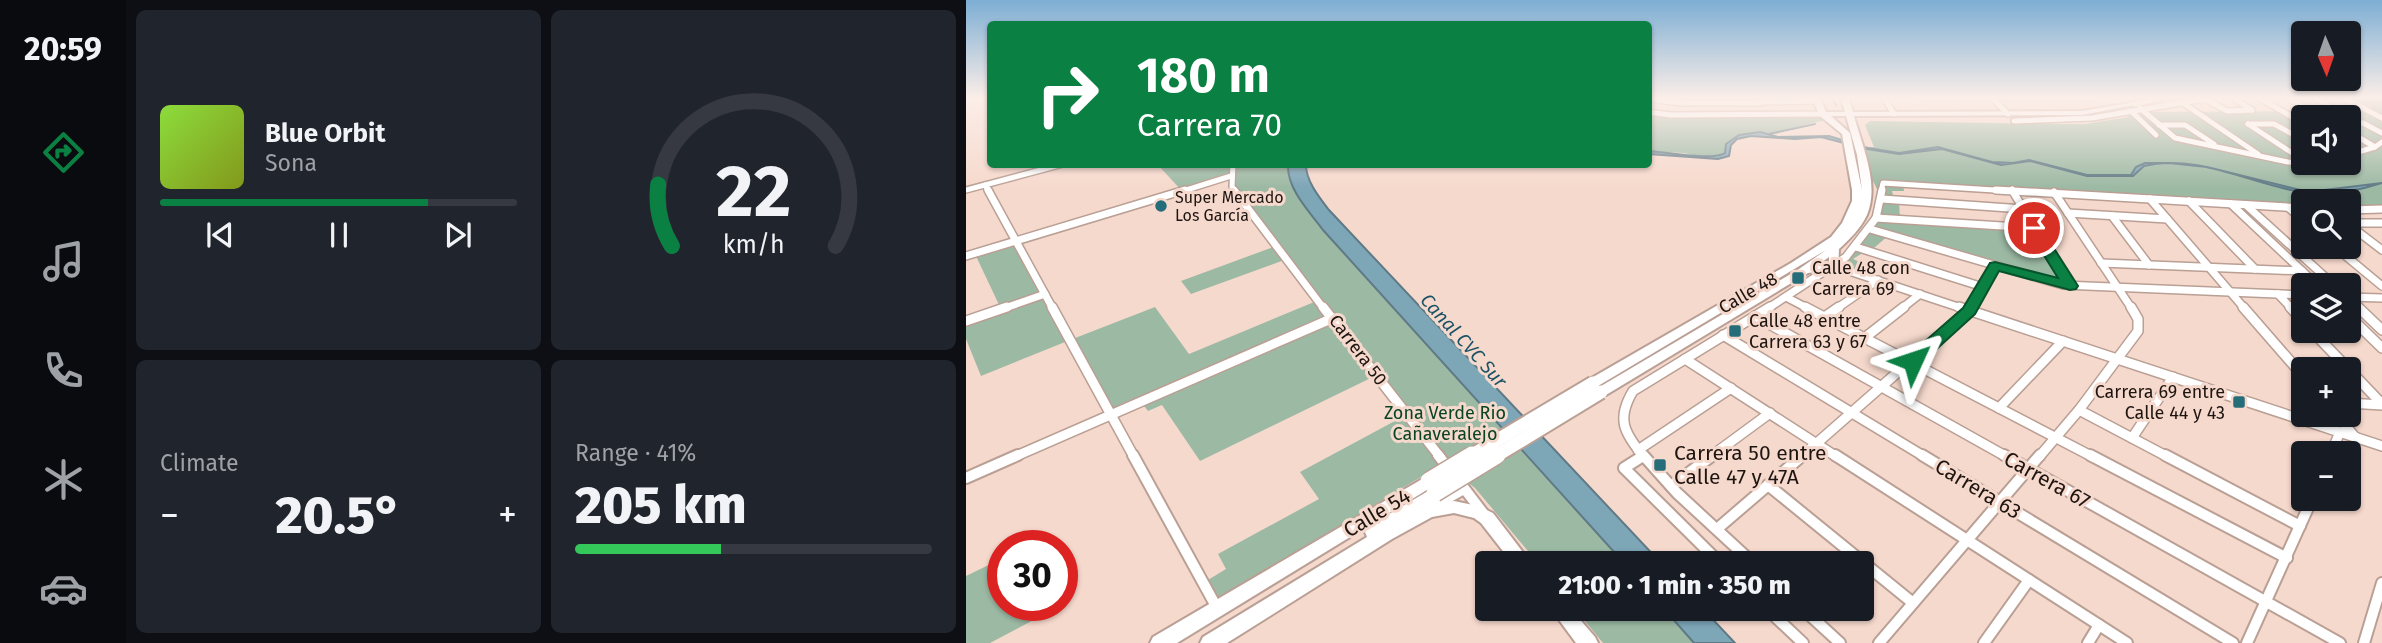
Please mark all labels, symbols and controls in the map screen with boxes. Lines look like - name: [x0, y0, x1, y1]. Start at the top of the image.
- north arrow: [2291, 21, 2361, 91]
- map controls: [2291, 21, 2361, 511]
- text: 20:59: [24, 30, 102, 68]
- text: 180 m: [1137, 46, 1270, 105]
- icon: right: [1022, 49, 1113, 140]
- button: sound: [2291, 105, 2361, 175]
- text: Carrera 70: [1137, 106, 1282, 144]
- text: Blue Orbit: [265, 118, 385, 149]
- icon: directions: [39, 128, 88, 177]
- text: 22: [716, 148, 791, 235]
- text: Sona: [265, 149, 317, 177]
- place label: Super Mercado Los García: [1175, 188, 1284, 225]
- button: search: [2291, 189, 2361, 259]
- marker: Super Mercado Los García: [1153, 198, 1169, 214]
- pin: [2004, 198, 2064, 258]
- icon: arrive: [2015, 209, 2053, 247]
- icon: previous: [201, 216, 239, 254]
- icon: pause: [320, 216, 358, 254]
- icon: next: [439, 216, 477, 254]
- text: km/h: [723, 230, 784, 260]
- icon: music: [39, 237, 88, 286]
- place label: Calle 48 con Carrera 69: [1812, 257, 1910, 300]
- street label: Calle 48: [1715, 267, 1781, 319]
- marker: Calle 48 con Carrera 69: [1790, 270, 1806, 286]
- button: layers: [2291, 273, 2361, 343]
- water label: Canal CVC Sur: [1416, 289, 1512, 392]
- street label: Carrera 50: [1324, 310, 1392, 390]
- place label: Calle 48 entre Carrera 63 y 67: [1749, 310, 1867, 353]
- marker: Calle 48 entre Carrera 63 y 67: [1727, 323, 1743, 339]
- position arrow: [1876, 324, 1950, 398]
- icon: phone: [39, 346, 88, 395]
- button: +: [2291, 357, 2361, 427]
- place label: Carrera 69 entre Calle 44 y 43: [2095, 381, 2225, 424]
- marker: Carrera 69 entre Calle 44 y 43: [2231, 394, 2247, 410]
- park label: Zona Verde Rio Cañaveralejo: [1384, 402, 1506, 445]
- text: Range · 41%: [575, 439, 696, 467]
- place label: Carrera 50 entre Calle 47 y 47A: [1674, 440, 1826, 490]
- button: −: [2291, 441, 2361, 511]
- street label: Carrera 67: [1999, 446, 2095, 514]
- text: Climate: [160, 449, 239, 477]
- street label: Carrera 63: [1930, 453, 2026, 525]
- icon: climate: [39, 455, 88, 504]
- marker: Carrera 50 entre Calle 47 y 47A: [1652, 457, 1668, 473]
- text: 205 km: [575, 474, 746, 537]
- street label: Calle 54: [1339, 483, 1415, 543]
- text: 20.5°: [276, 484, 402, 547]
- text: −: [160, 492, 179, 538]
- text: +: [498, 492, 517, 538]
- speed limit sign: 30: [987, 530, 1078, 621]
- icon: car: [39, 564, 88, 613]
- text: 21:00 · 1 min · 350 m: [1558, 570, 1791, 601]

